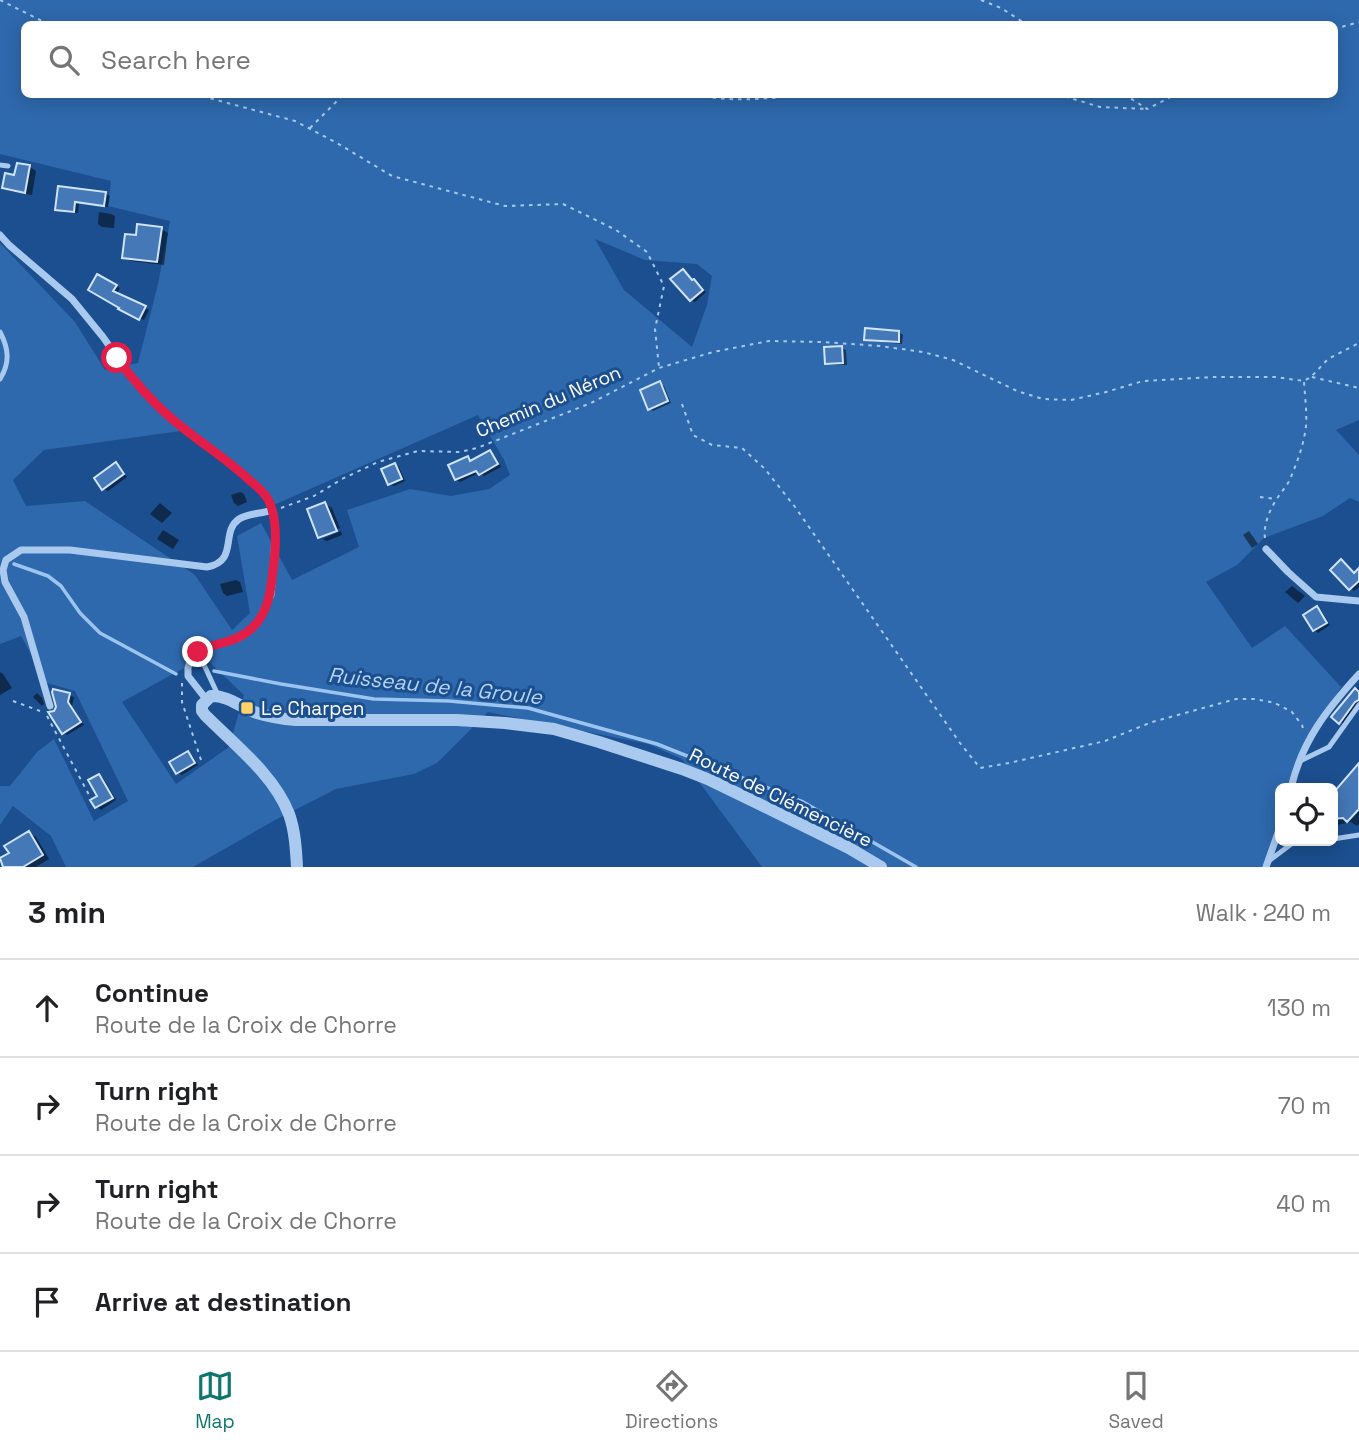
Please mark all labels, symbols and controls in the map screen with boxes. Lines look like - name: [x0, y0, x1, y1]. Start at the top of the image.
- search box: [21, 21, 1338, 98]
- icon: search: [45, 41, 83, 79]
- text: Search here: [101, 43, 251, 77]
- route start: [101, 342, 132, 373]
- street label: Chemin du Néron: [472, 360, 625, 443]
- route end: [182, 636, 213, 667]
- water label: Ruisseau de la Groule: [327, 661, 545, 710]
- place label: Le Charpen: [261, 696, 365, 721]
- marker: Le Charpen: [239, 700, 255, 716]
- street label: Route de Clémencière: [685, 742, 877, 853]
- map controls: [1275, 783, 1338, 846]
- button: locate: [1275, 783, 1338, 846]
- text: 3 min: [28, 893, 106, 932]
- text: Walk · 240 m: [1196, 898, 1331, 928]
- text: Continue: [95, 976, 209, 1010]
- icon: ahead: [28, 989, 66, 1027]
- text: 130 m: [1267, 993, 1331, 1023]
- text: Route de la Croix de Chorre: [95, 1010, 397, 1040]
- text: Turn right: [95, 1074, 219, 1108]
- icon: right: [28, 1087, 66, 1125]
- text: 70 m: [1278, 1091, 1331, 1121]
- text: Route de la Croix de Chorre: [95, 1108, 397, 1138]
- text: Turn right: [95, 1172, 219, 1206]
- icon: right: [28, 1185, 66, 1223]
- text: 40 m: [1276, 1189, 1331, 1219]
- text: Route de la Croix de Chorre: [95, 1206, 397, 1236]
- icon: arrive: [28, 1283, 66, 1321]
- text: Arrive at destination: [95, 1285, 352, 1319]
- tab: Map: [195, 1367, 235, 1434]
- tab: Directions: [625, 1367, 718, 1434]
- tab: Saved: [1108, 1367, 1164, 1434]

